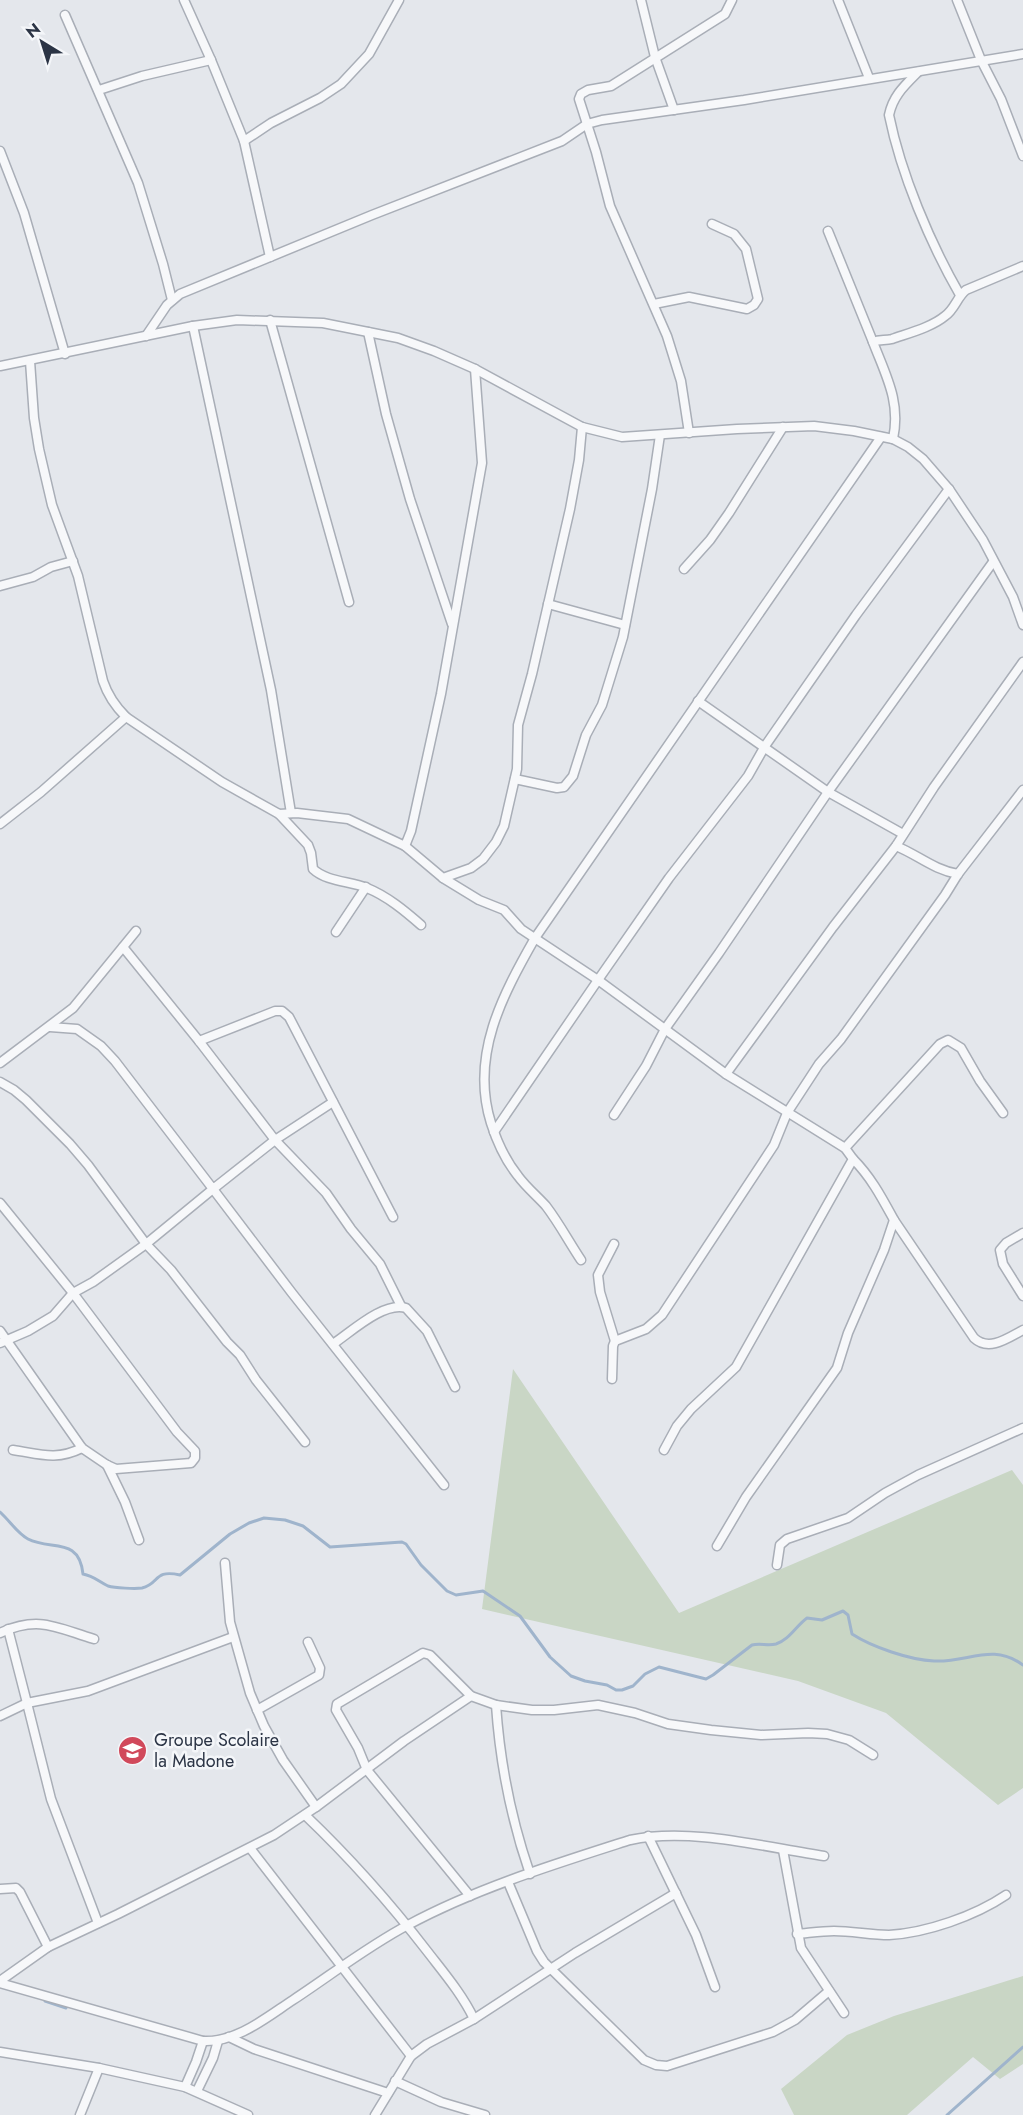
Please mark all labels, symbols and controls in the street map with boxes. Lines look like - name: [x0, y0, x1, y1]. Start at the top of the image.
- north arrow: [12, 12, 72, 72]
- text: N: [21, 18, 45, 44]
- place label: Groupe Scolaire la Madone: [154, 1727, 279, 1774]
- school or university icon: Groupe Scolaire la Madone: [117, 1734, 149, 1766]

